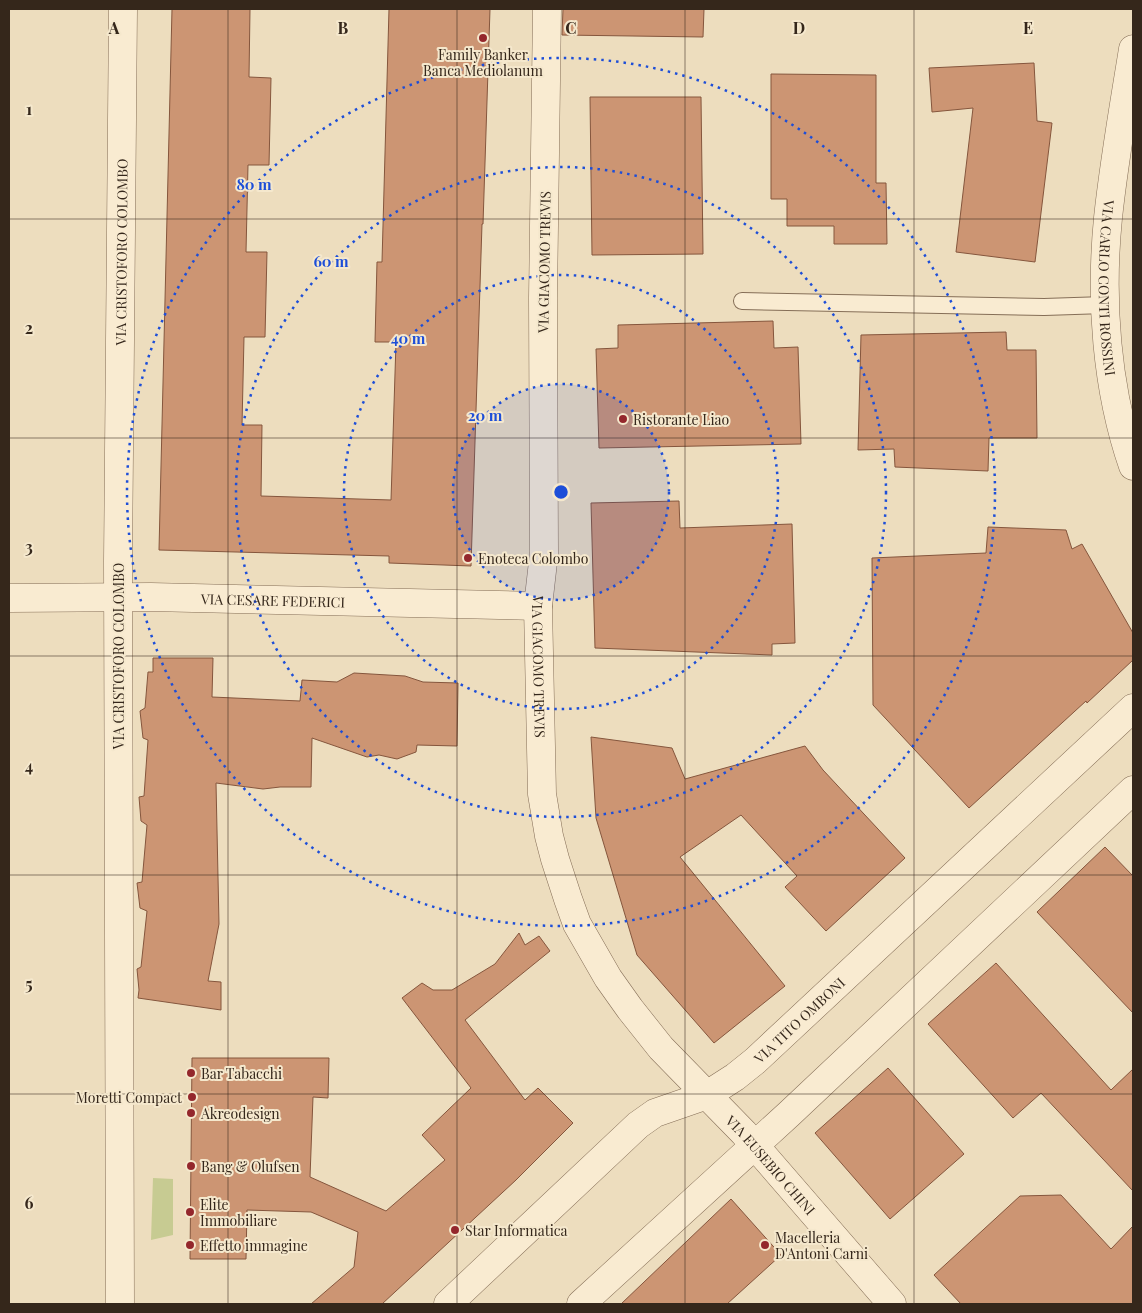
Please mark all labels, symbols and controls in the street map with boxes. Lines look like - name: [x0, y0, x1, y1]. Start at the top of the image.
- text: A: [108, 17, 120, 38]
- text: B: [338, 17, 349, 38]
- text: C: [565, 17, 577, 38]
- text: D: [793, 17, 805, 38]
- text: E: [1023, 17, 1033, 38]
- marker: Family Banker Banca Mediolanum: [477, 32, 489, 44]
- place label: Family Banker Banca Mediolanum: [423, 45, 543, 80]
- text: 1: [26, 98, 32, 119]
- street label: VIA CRISTOFORO COLOMBO: [110, 159, 131, 346]
- text: 80 m: [236, 174, 272, 194]
- street label: VIA GIACOMO TREVIS: [533, 191, 555, 334]
- street label: VIA CARLO CONTI ROSSINI: [1095, 198, 1121, 377]
- text: 60 m: [313, 251, 349, 271]
- text: 2: [25, 317, 33, 338]
- text: 40 m: [391, 328, 426, 348]
- text: 20 m: [468, 405, 503, 425]
- place label: Ristorante Liao: [633, 410, 729, 429]
- marker: Ristorante Liao: [617, 413, 629, 425]
- centre of rings: [552, 483, 570, 501]
- text: 3: [25, 536, 33, 557]
- place label: Enoteca Colombo: [478, 549, 589, 568]
- marker: Enoteca Colombo: [462, 552, 474, 564]
- street label: VIA CRISTOFORO COLOMBO: [109, 563, 128, 750]
- street label: VIA CESARE FEDERICI: [200, 589, 346, 611]
- street label: VIA GIACOMO TREVIS: [528, 594, 550, 738]
- text: 4: [25, 755, 33, 776]
- text: 5: [25, 973, 33, 994]
- street label: VIA TITO OMBONI: [749, 973, 849, 1068]
- place label: Bar Tabacchi: [201, 1064, 282, 1083]
- marker: Bar Tabacchi: [185, 1067, 197, 1079]
- place label: Moretti Compact: [76, 1088, 183, 1107]
- marker: Moretti Compact: [186, 1091, 198, 1103]
- place label: Akreodesign: [200, 1104, 280, 1123]
- marker: Akreodesign: [185, 1107, 197, 1119]
- street label: VIA EUSEBIO CHINI: [721, 1110, 820, 1219]
- place label: Bang & Olufsen: [201, 1157, 300, 1176]
- marker: Bang & Olufsen: [185, 1160, 197, 1172]
- text: 6: [25, 1192, 34, 1213]
- place label: Elite Immobiliare: [200, 1195, 277, 1230]
- marker: Elite Immobiliare: [184, 1206, 196, 1218]
- place label: Star Informatica: [465, 1221, 568, 1240]
- marker: Star Informatica: [449, 1224, 461, 1236]
- place label: Macelleria D'Antoni Carni: [775, 1228, 868, 1263]
- place label: Effetto immagine: [200, 1236, 308, 1255]
- marker: Effetto immagine: [184, 1239, 196, 1251]
- marker: Macelleria D'Antoni Carni: [759, 1239, 771, 1251]

